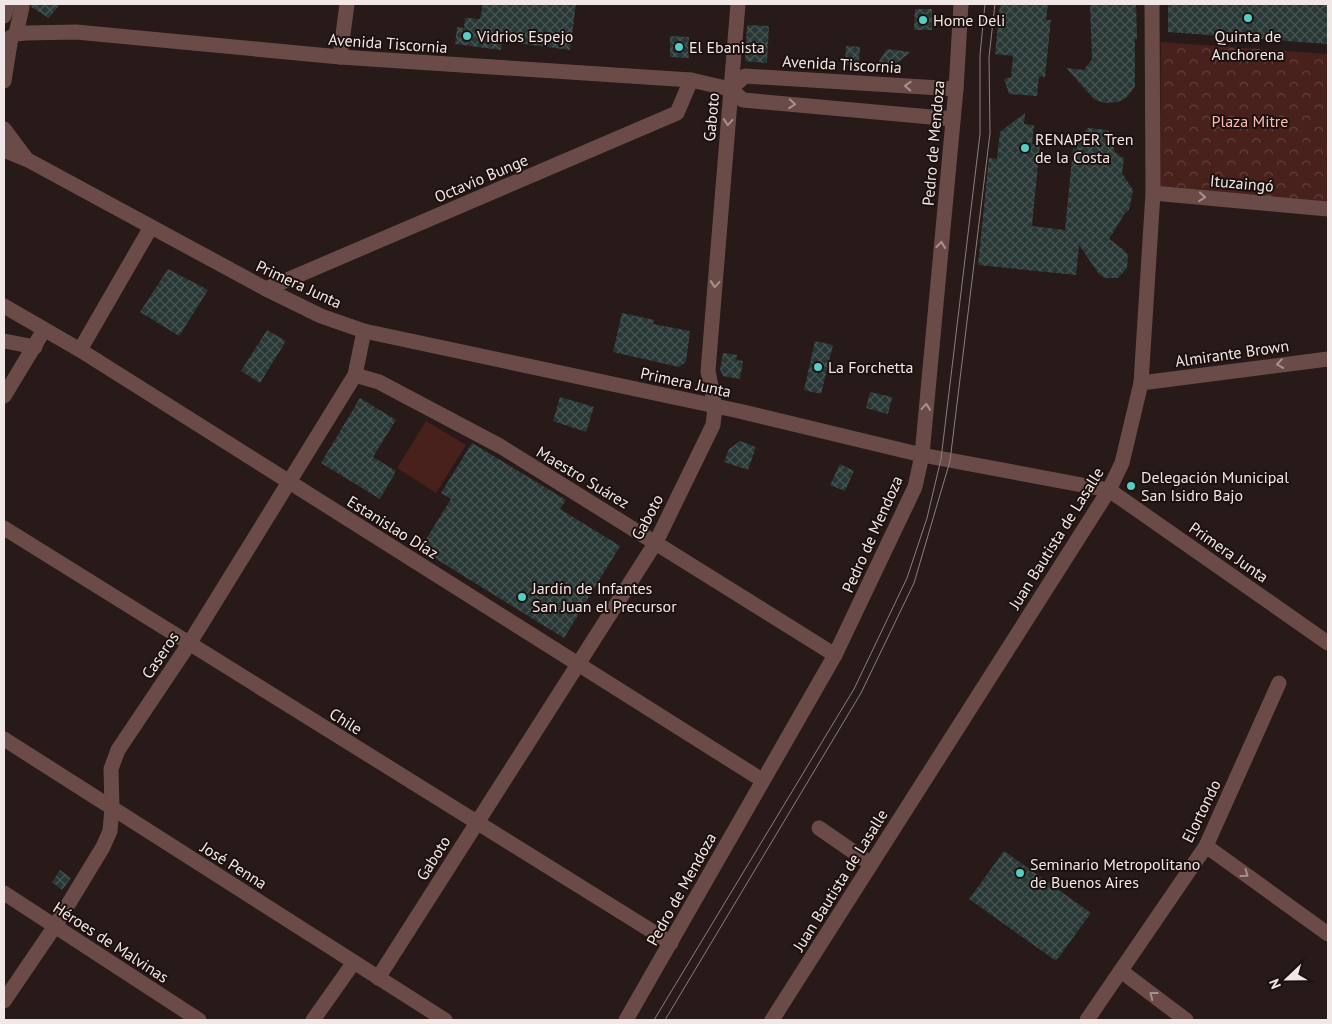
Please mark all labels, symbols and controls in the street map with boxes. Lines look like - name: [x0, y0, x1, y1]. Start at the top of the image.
- place label: Home Deli: [933, 10, 1005, 30]
- marker: Quinta de Anchorena: [1242, 12, 1254, 24]
- marker: Home Deli: [917, 14, 929, 26]
- place label: Vidrios Espejo: [476, 26, 573, 46]
- place label: Quinta de Anchorena: [1212, 26, 1284, 64]
- street label: Avenida Tiscornia: [328, 29, 448, 57]
- marker: Vidrios Espejo: [461, 30, 473, 42]
- place label: El Ebanista: [689, 37, 765, 57]
- marker: El Ebanista: [673, 41, 685, 53]
- street label: Avenida Tiscornia: [782, 51, 902, 77]
- street label: Pedro de Mendoza: [918, 79, 948, 207]
- one-way arrow: [904, 80, 912, 91]
- street label: Gaboto: [699, 92, 723, 142]
- one-way arrow: [789, 98, 797, 109]
- park label: Plaza Mitre: [1212, 111, 1288, 131]
- one-way arrow: [723, 118, 734, 126]
- place label: RENAPER Tren de la Costa: [1035, 129, 1134, 167]
- marker: RENAPER Tren de la Costa: [1019, 142, 1031, 154]
- street label: Octavio Bunge: [431, 149, 531, 207]
- street label: Ituzaingó: [1209, 170, 1275, 196]
- one-way arrow: [1198, 191, 1206, 202]
- one-way arrow: [935, 240, 946, 248]
- street label: Primera Junta: [253, 255, 345, 313]
- one-way arrow: [710, 280, 721, 288]
- street label: Almirante Brown: [1174, 335, 1290, 371]
- place label: La Forchetta: [828, 357, 913, 377]
- one-way arrow: [1275, 358, 1284, 368]
- marker: La Forchetta: [812, 361, 824, 373]
- street label: Primera Junta: [639, 363, 733, 401]
- one-way arrow: [920, 402, 931, 410]
- street label: Maestro Suárez: [533, 441, 633, 513]
- street label: Juan Bautista de Lasalle: [1004, 463, 1108, 613]
- place label: Delegación Municipal San Isidro Bajo: [1141, 467, 1289, 505]
- street label: Pedro de Mendoza: [837, 472, 907, 596]
- marker: Delegación Municipal San Isidro Bajo: [1125, 480, 1137, 492]
- street label: Estanislao Díaz: [344, 491, 442, 563]
- street label: Gaboto: [627, 491, 667, 543]
- street label: Primera Junta: [1185, 517, 1273, 587]
- place label: Jardín de Infantes San Juan el Precursor: [531, 578, 677, 616]
- marker: Jardín de Infantes San Juan el Precursor: [516, 591, 528, 603]
- street label: Caseros: [137, 627, 183, 682]
- street label: Chile: [326, 703, 366, 739]
- street label: Elortondo: [1177, 776, 1225, 846]
- street label: Juan Bautista de Lasalle: [788, 805, 892, 955]
- street label: Pedro de Mendoza: [642, 829, 720, 949]
- street label: Gaboto: [412, 832, 454, 884]
- street label: José Penna: [196, 836, 271, 893]
- place label: Seminario Metropolitano de Buenos Aires: [1030, 854, 1200, 892]
- marker: Seminario Metropolitano de Buenos Aires: [1014, 867, 1026, 879]
- one-way arrow: [1240, 868, 1249, 878]
- street label: Héroes de Malvinas: [49, 897, 173, 987]
- north arrow: [1262, 954, 1312, 1004]
- text: N: [1265, 976, 1285, 992]
- one-way arrow: [1150, 993, 1159, 1001]

